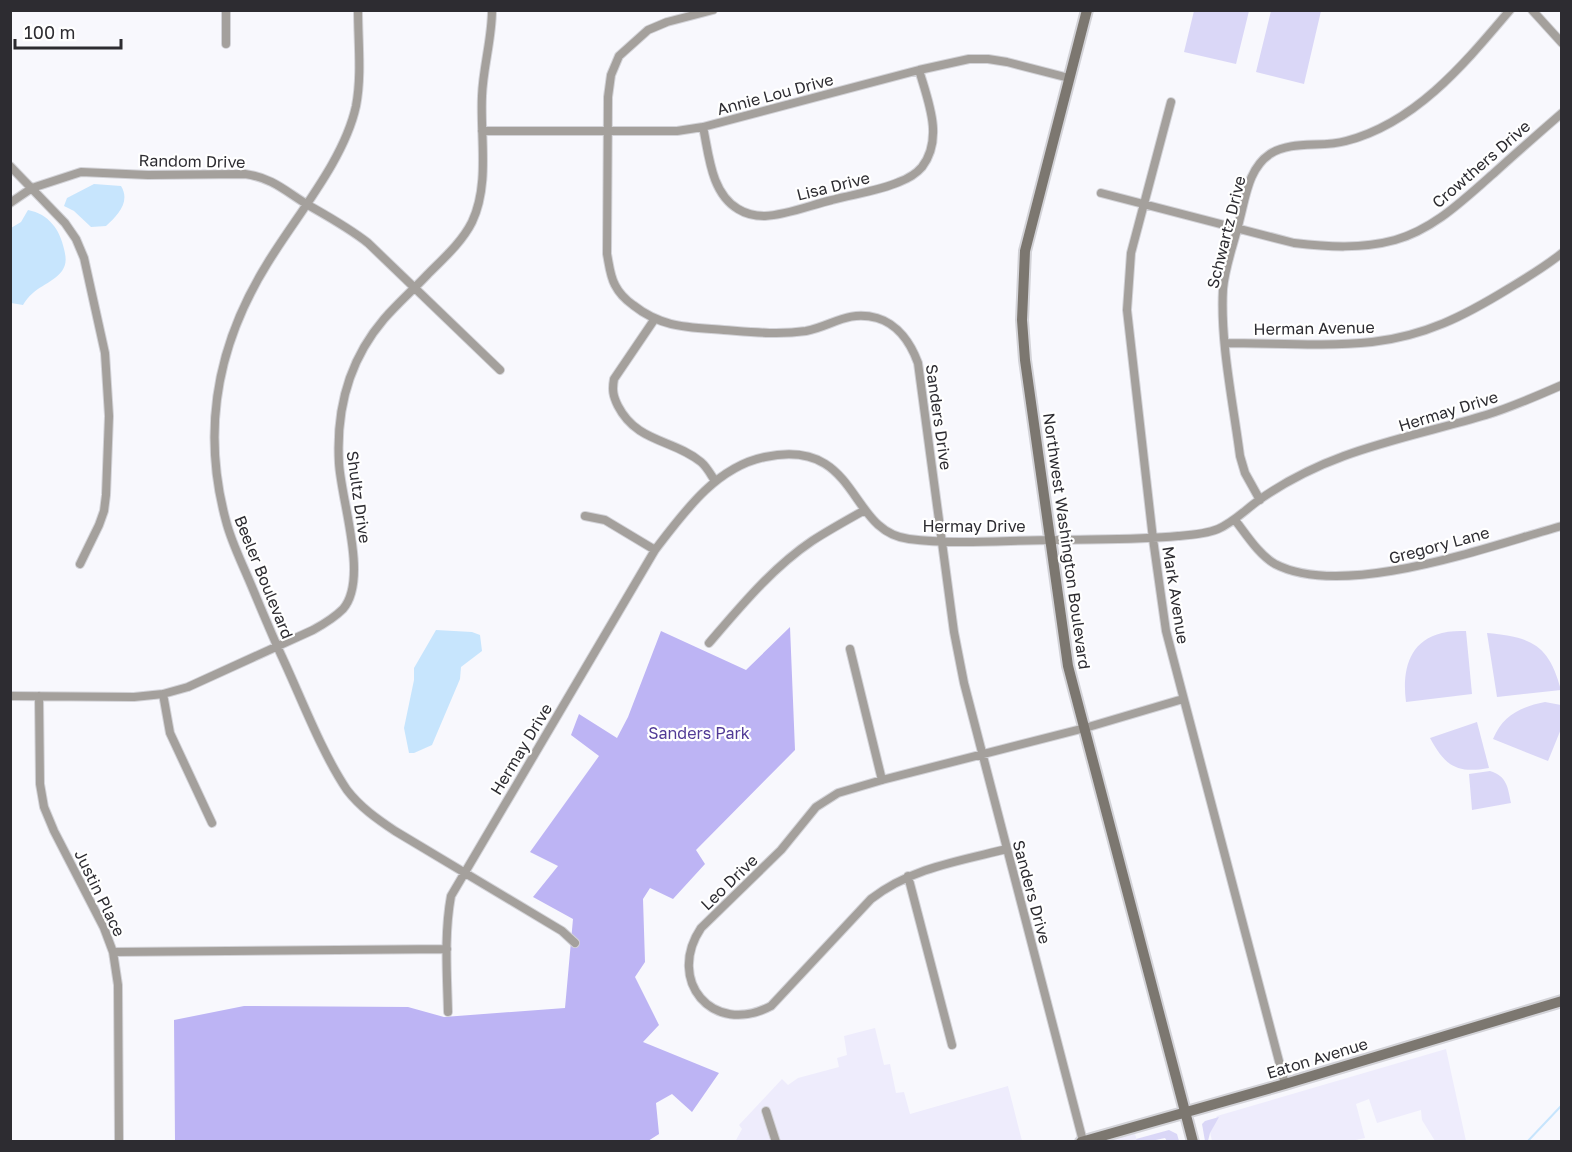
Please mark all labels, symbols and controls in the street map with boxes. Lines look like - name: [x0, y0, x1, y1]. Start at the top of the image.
- scale bar: [15, 12, 122, 50]
- text: 100 m: [24, 21, 75, 43]
- street label: Annie Lou Drive: [715, 69, 835, 119]
- street label: Crowthers Drive: [1428, 116, 1534, 212]
- street label: Random Drive: [138, 150, 246, 172]
- street label: Lisa Drive: [794, 167, 872, 205]
- street label: Schwartz Drive: [1202, 174, 1250, 290]
- street label: Herman Avenue: [1253, 317, 1375, 339]
- street label: Sanders Drive: [922, 363, 956, 471]
- street label: Hermay Drive: [1396, 386, 1500, 436]
- street label: Northwest Washington Boulevard: [1039, 412, 1095, 670]
- street label: Shultz Drive: [343, 450, 375, 544]
- street label: Beeler Boulevard: [230, 512, 298, 642]
- street label: Hermay Drive: [922, 516, 1026, 536]
- street label: Gregory Lane: [1387, 522, 1491, 568]
- street label: Mark Avenue: [1158, 545, 1194, 645]
- street label: Hermay Drive: [486, 700, 556, 798]
- park label: Sanders Park: [648, 723, 750, 743]
- street label: Sanders Drive: [1009, 838, 1055, 946]
- street label: Justin Place: [70, 846, 130, 940]
- street label: Leo Drive: [696, 850, 762, 914]
- street label: Eaton Avenue: [1264, 1033, 1370, 1083]

